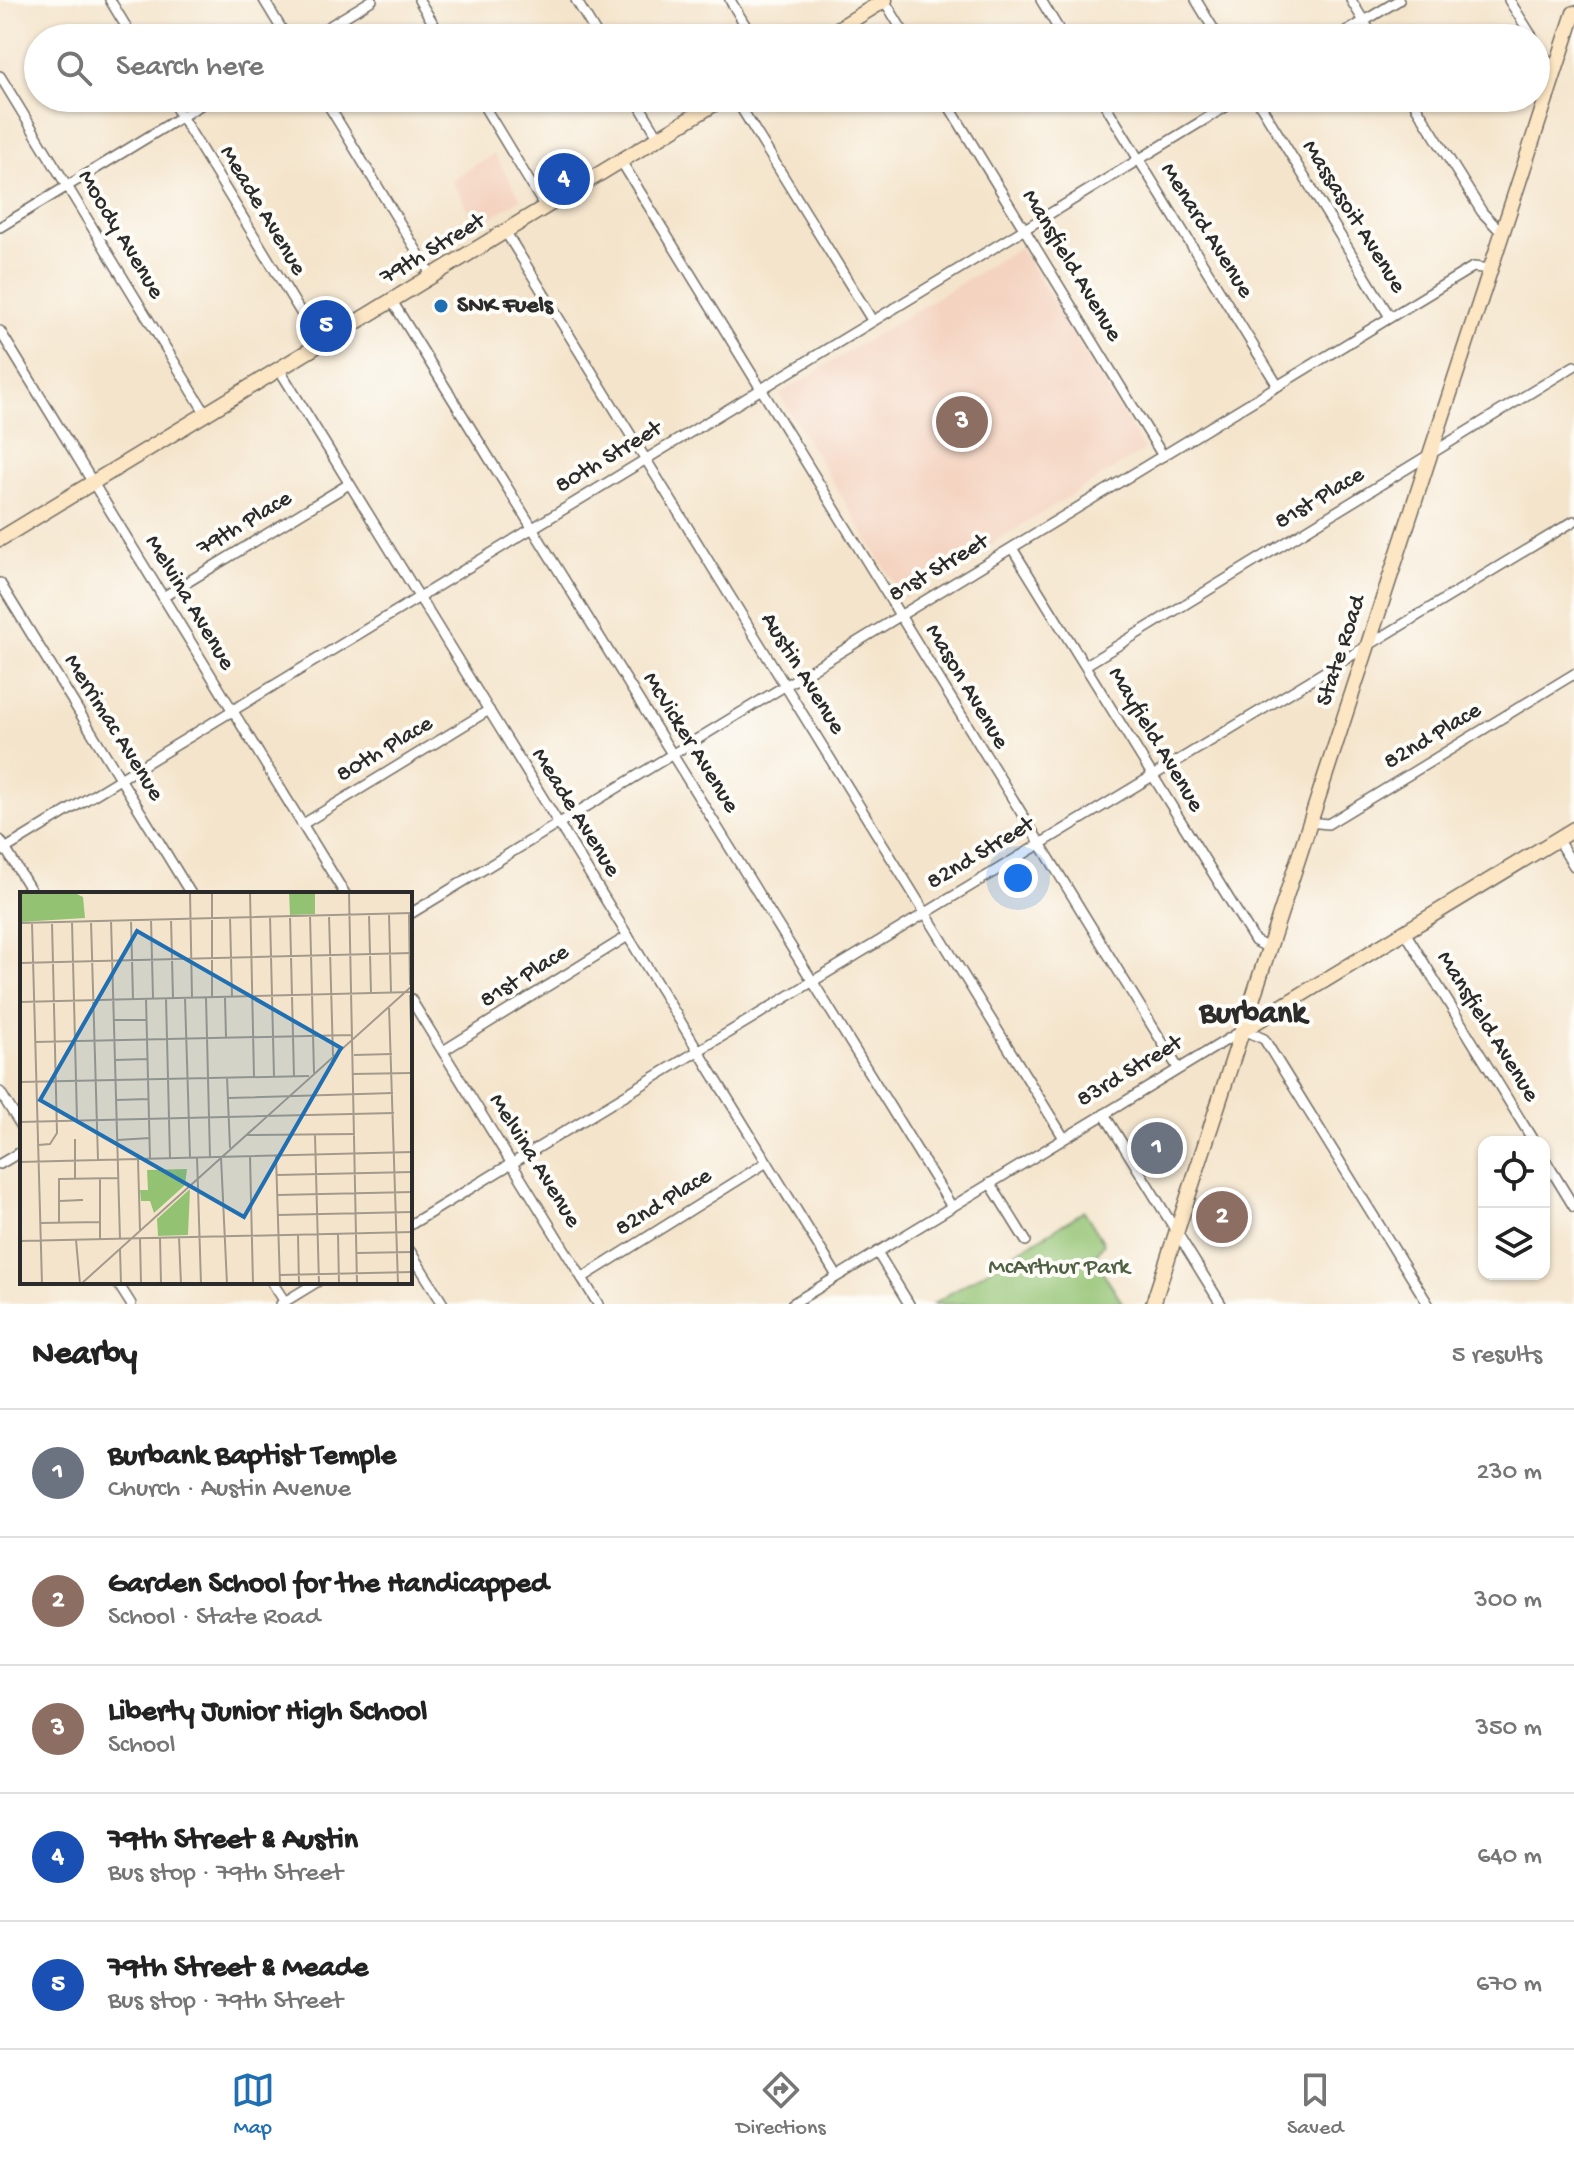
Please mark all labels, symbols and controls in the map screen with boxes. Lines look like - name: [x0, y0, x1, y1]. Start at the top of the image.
- search box: [24, 24, 1550, 112]
- icon: search: [52, 46, 96, 90]
- text: Search here: [116, 51, 264, 86]
- street label: Massasoit Avenue: [1294, 135, 1412, 299]
- street label: Meade Avenue: [212, 141, 313, 282]
- pin: 4: [538, 149, 590, 209]
- street label: Menard Avenue: [1153, 158, 1259, 305]
- street label: Moody Avenue: [70, 165, 170, 305]
- street label: Mansfield Avenue: [1014, 185, 1128, 348]
- street label: 79th Street: [375, 206, 492, 293]
- place label: SNK Fuels: [457, 292, 554, 321]
- pin: 5: [300, 296, 352, 356]
- marker: SNK Fuels: [432, 297, 450, 315]
- pin: 3: [936, 392, 988, 452]
- street label: 80th Street: [550, 414, 669, 501]
- street label: 81st Place: [1270, 461, 1371, 537]
- street label: 79th Place: [192, 484, 298, 564]
- street label: 81st Street: [884, 527, 996, 610]
- street label: Melvina Avenue: [137, 530, 241, 676]
- street label: State Road: [1311, 590, 1374, 710]
- street label: Austin Avenue: [753, 608, 851, 741]
- street label: Mason Avenue: [917, 619, 1015, 755]
- street label: Merrimac Avenue: [56, 649, 170, 807]
- street label: Mayfield Avenue: [1100, 662, 1210, 818]
- street label: McVicker Avenue: [635, 667, 745, 819]
- street label: 82nd Place: [1379, 696, 1487, 777]
- street label: 80th Place: [331, 710, 439, 790]
- street label: Meade Avenue: [524, 743, 626, 883]
- street label: 82nd Street: [922, 810, 1042, 897]
- your location: [998, 858, 1038, 898]
- inset map: [20, 892, 412, 1284]
- street label: 81st Place: [475, 938, 575, 1016]
- street label: Mansfield Avenue: [1429, 946, 1545, 1108]
- district label: Burbank: [1199, 996, 1310, 1034]
- street label: 83rd Street: [1072, 1028, 1190, 1115]
- street label: Melvina Avenue: [481, 1089, 587, 1234]
- pin: 1: [1131, 1118, 1183, 1178]
- map controls: [1478, 1136, 1550, 1280]
- button: locate: [1478, 1136, 1550, 1208]
- street label: 82nd Place: [610, 1162, 718, 1244]
- pin: 2: [1196, 1187, 1248, 1247]
- button: layers: [1478, 1208, 1550, 1280]
- park label: McArthur Park: [988, 1254, 1132, 1283]
- text: Nearby: [32, 1336, 137, 1376]
- text: 5 results: [1452, 1341, 1542, 1372]
- text: Burbank Baptist Temple: [108, 1440, 396, 1475]
- text: 1: [53, 1458, 63, 1489]
- text: 230 m: [1476, 1458, 1542, 1489]
- text: Church · Austin Avenue: [108, 1475, 351, 1506]
- text: Garden School for the Handicapped: [108, 1568, 549, 1603]
- text: 2: [52, 1586, 64, 1617]
- text: 300 m: [1474, 1586, 1542, 1617]
- text: School · State Road: [108, 1603, 320, 1634]
- text: Liberty Junior High School: [108, 1696, 427, 1731]
- text: 3: [51, 1714, 65, 1745]
- text: 350 m: [1475, 1714, 1542, 1745]
- text: School: [108, 1731, 176, 1762]
- text: 79th Street & Austin: [108, 1824, 358, 1859]
- text: 4: [52, 1842, 64, 1873]
- text: 640 m: [1477, 1842, 1542, 1873]
- text: Bus stop · 79th Street: [108, 1859, 343, 1890]
- text: 79th Street & Meade: [108, 1952, 368, 1987]
- text: 5: [51, 1970, 65, 2001]
- text: 670 m: [1476, 1970, 1542, 2001]
- text: Bus stop · 79th Street: [108, 1987, 343, 2018]
- tab: Map: [231, 2068, 275, 2142]
- tab: Directions: [736, 2068, 826, 2142]
- tab: Saved: [1287, 2068, 1343, 2142]

